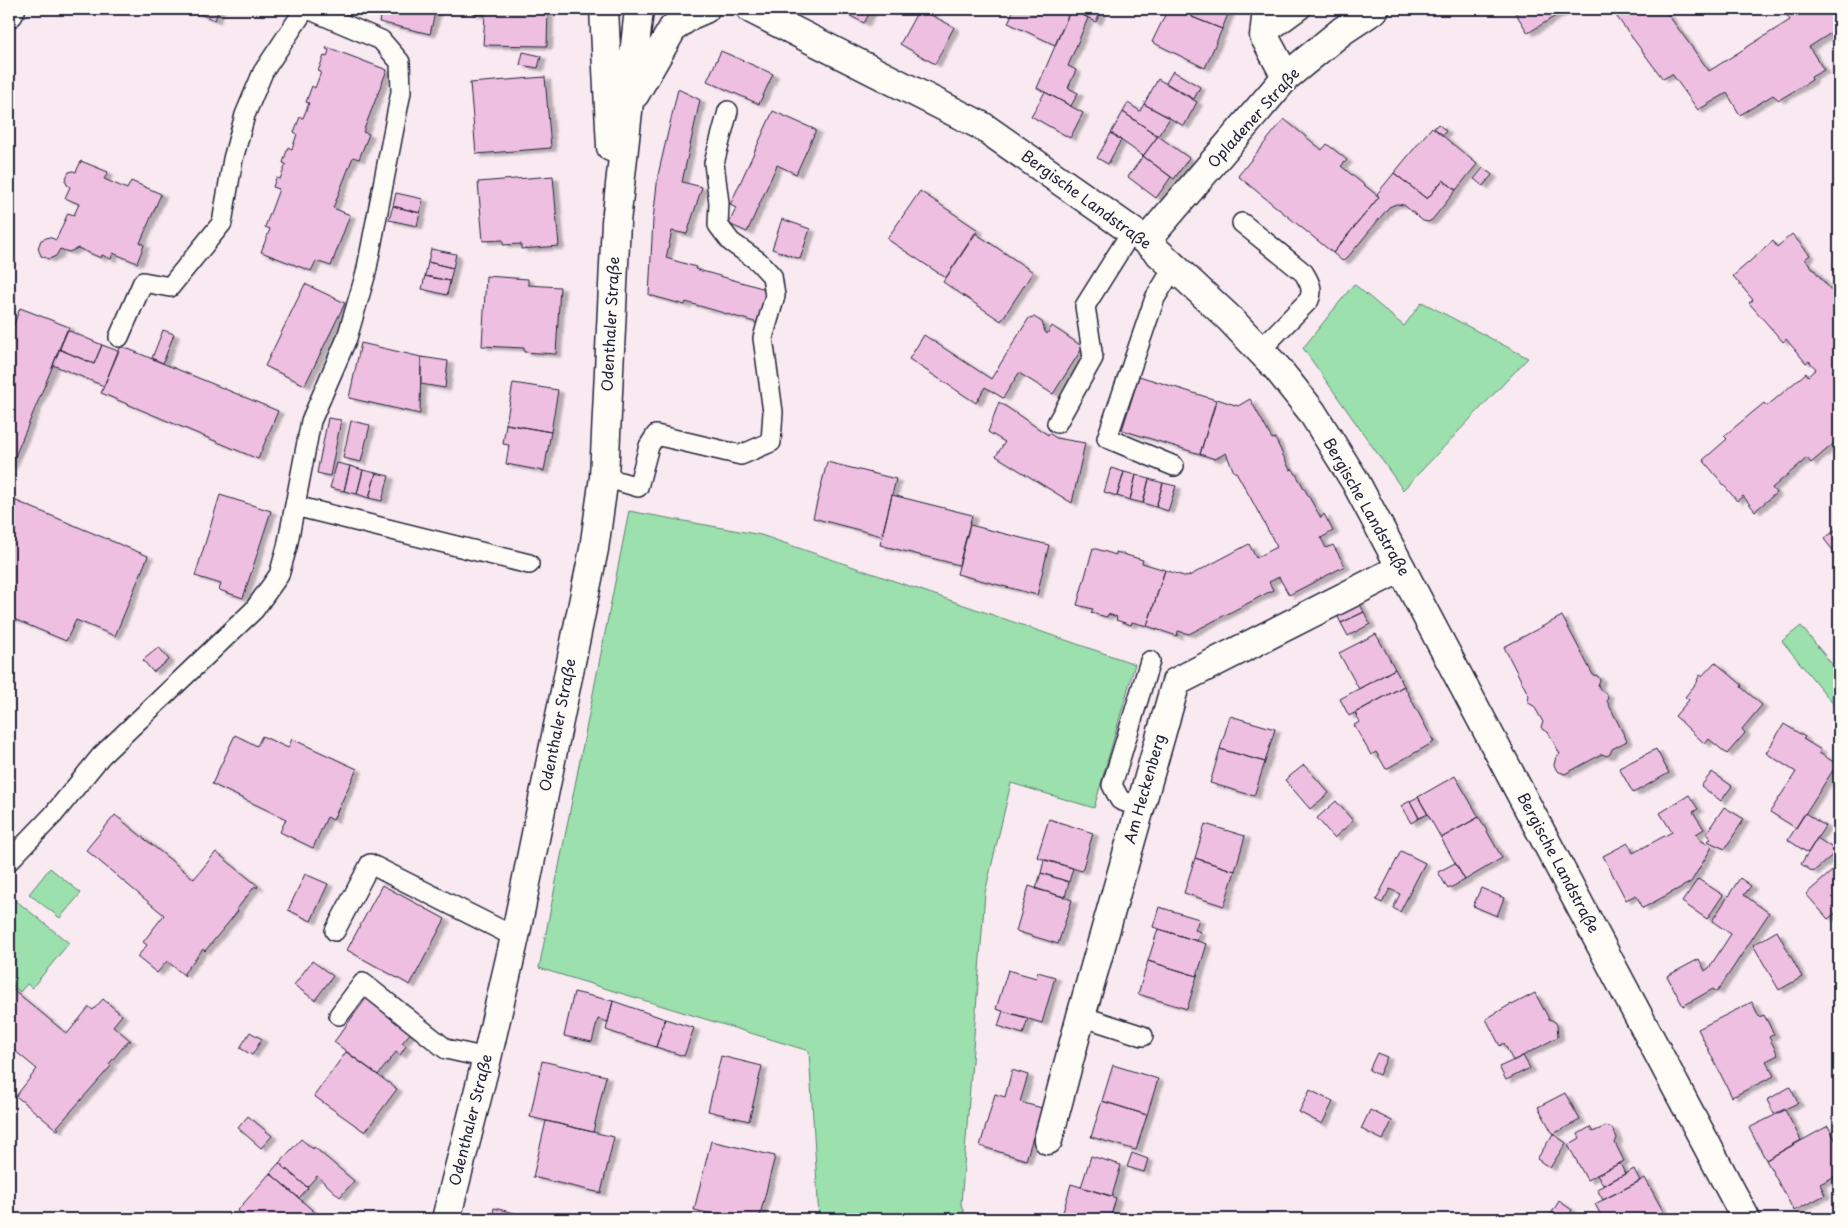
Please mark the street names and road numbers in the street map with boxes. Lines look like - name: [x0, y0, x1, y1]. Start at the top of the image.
- street label: Opladener Straße: [1201, 62, 1304, 172]
- street label: Bergische Landstraße: [1017, 144, 1157, 254]
- street label: Odenthaler Straße: [594, 256, 625, 392]
- street label: Bergische Landstraße: [1318, 433, 1416, 580]
- street label: Odenthaler Straße: [532, 656, 581, 793]
- street label: Am Heckenberg: [1117, 731, 1170, 846]
- street label: Bergische Landstraße: [1513, 788, 1606, 937]
- street label: Odenthaler Straße: [442, 1051, 497, 1188]

